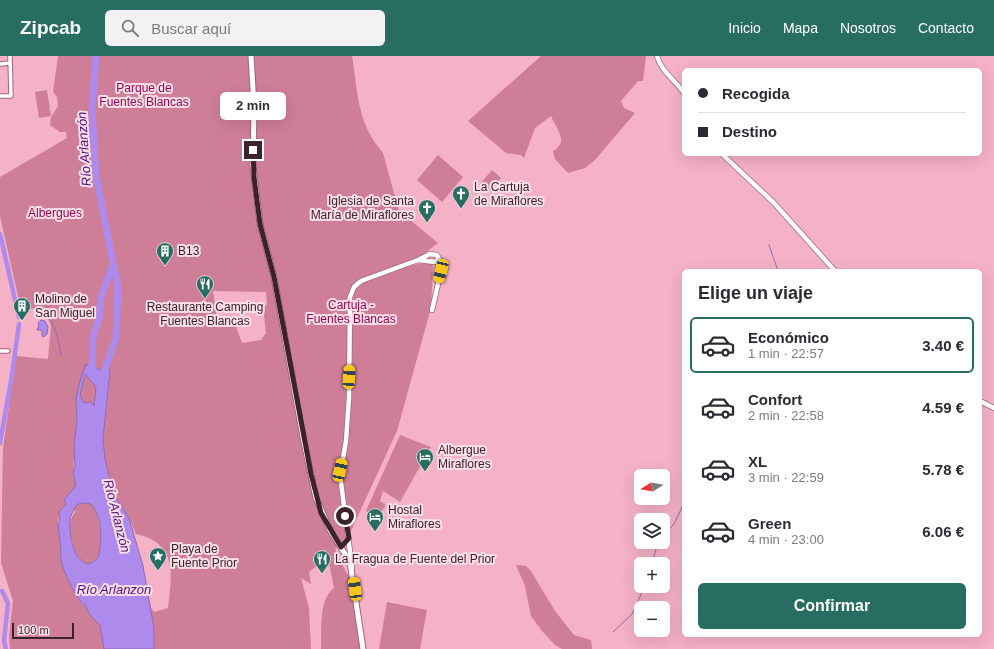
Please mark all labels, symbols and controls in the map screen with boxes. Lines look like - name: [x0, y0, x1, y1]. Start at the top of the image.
- search box: [105, 10, 385, 46]
- text: Zipcab: [20, 17, 81, 38]
- icon: search: [119, 17, 141, 39]
- text: Buscar aquí: [151, 20, 231, 37]
- text: Inicio: [728, 20, 761, 36]
- text: Mapa: [783, 20, 818, 36]
- text: Nosotros: [840, 20, 896, 36]
- text: Contacto: [918, 20, 974, 36]
- park label: Parque de Fuentes Blancas: [99, 81, 189, 109]
- text: Recogida: [722, 85, 790, 102]
- callout: 2 min: [220, 92, 286, 120]
- text: 2 min: [236, 98, 270, 113]
- water label: Río Arlanzón: [74, 111, 94, 187]
- text: Destino: [722, 123, 777, 140]
- route end: [244, 141, 262, 159]
- place label: La Cartuja de Miraflores: [474, 180, 543, 208]
- church icon: La Cartuja de Miraflores: [451, 184, 471, 209]
- place label: Iglesia de Santa María de Miraflores: [311, 194, 414, 222]
- church icon: Iglesia de Santa María de Miraflores: [417, 198, 437, 223]
- park label: Albergues: [28, 206, 82, 220]
- building icon: B13: [155, 241, 175, 266]
- place label: B13: [178, 244, 200, 258]
- car: [432, 258, 450, 284]
- restaurant icon: Restaurante Camping Fuentes Blancas: [195, 274, 215, 299]
- text: Elige un viaje: [698, 283, 813, 303]
- place label: Molino de San Miguel: [35, 292, 95, 320]
- building icon: Molino de San Miguel: [12, 296, 32, 321]
- park label: Cartuja - Fuentes Blancas: [306, 298, 396, 326]
- place label: Restaurante Camping Fuentes Blancas: [147, 300, 263, 328]
- icon: car: [700, 327, 736, 363]
- text: Económico: [748, 329, 829, 346]
- text: 3.40 €: [922, 337, 964, 354]
- text: 1 min · 22:57: [748, 346, 824, 361]
- car: [342, 365, 356, 389]
- icon: car: [700, 389, 736, 425]
- text: Confort: [748, 391, 802, 408]
- text: 4.59 €: [922, 399, 964, 416]
- text: 2 min · 22:58: [748, 408, 824, 423]
- place label: Albergue Miraflores: [438, 443, 491, 471]
- hotel icon: Albergue Miraflores: [415, 447, 435, 472]
- icon: car: [700, 451, 736, 487]
- text: XL: [748, 453, 767, 470]
- car: [332, 457, 348, 483]
- text: 5.78 €: [922, 461, 964, 478]
- north arrow: [634, 469, 670, 505]
- map controls: [634, 469, 670, 637]
- text: 3 min · 22:59: [748, 470, 824, 485]
- water label: Río Arlanzón: [101, 478, 133, 554]
- place label: Hostal Miraflores: [388, 503, 441, 531]
- route start: [336, 507, 354, 525]
- hotel icon: Hostal Miraflores: [365, 507, 385, 532]
- button: layers: [634, 513, 670, 549]
- icon: car: [700, 513, 736, 549]
- text: Green: [748, 515, 791, 532]
- text: 6.06 €: [922, 523, 964, 540]
- text: 4 min · 23:00: [748, 532, 824, 547]
- place label: Playa de Fuente Prior: [171, 542, 237, 570]
- place icon: Playa de Fuente Prior: [148, 546, 168, 571]
- restaurant icon: La Fragua de Fuente del Prior: [312, 549, 332, 574]
- place label: La Fragua de Fuente del Prior: [335, 552, 495, 566]
- button: +: [634, 557, 670, 593]
- car: [347, 576, 363, 602]
- water label: Río Arlanzon: [77, 582, 151, 597]
- button: Confirmar: [698, 583, 966, 629]
- button: −: [634, 601, 670, 637]
- scale bar: [12, 621, 74, 640]
- text: 100 m: [18, 624, 49, 636]

